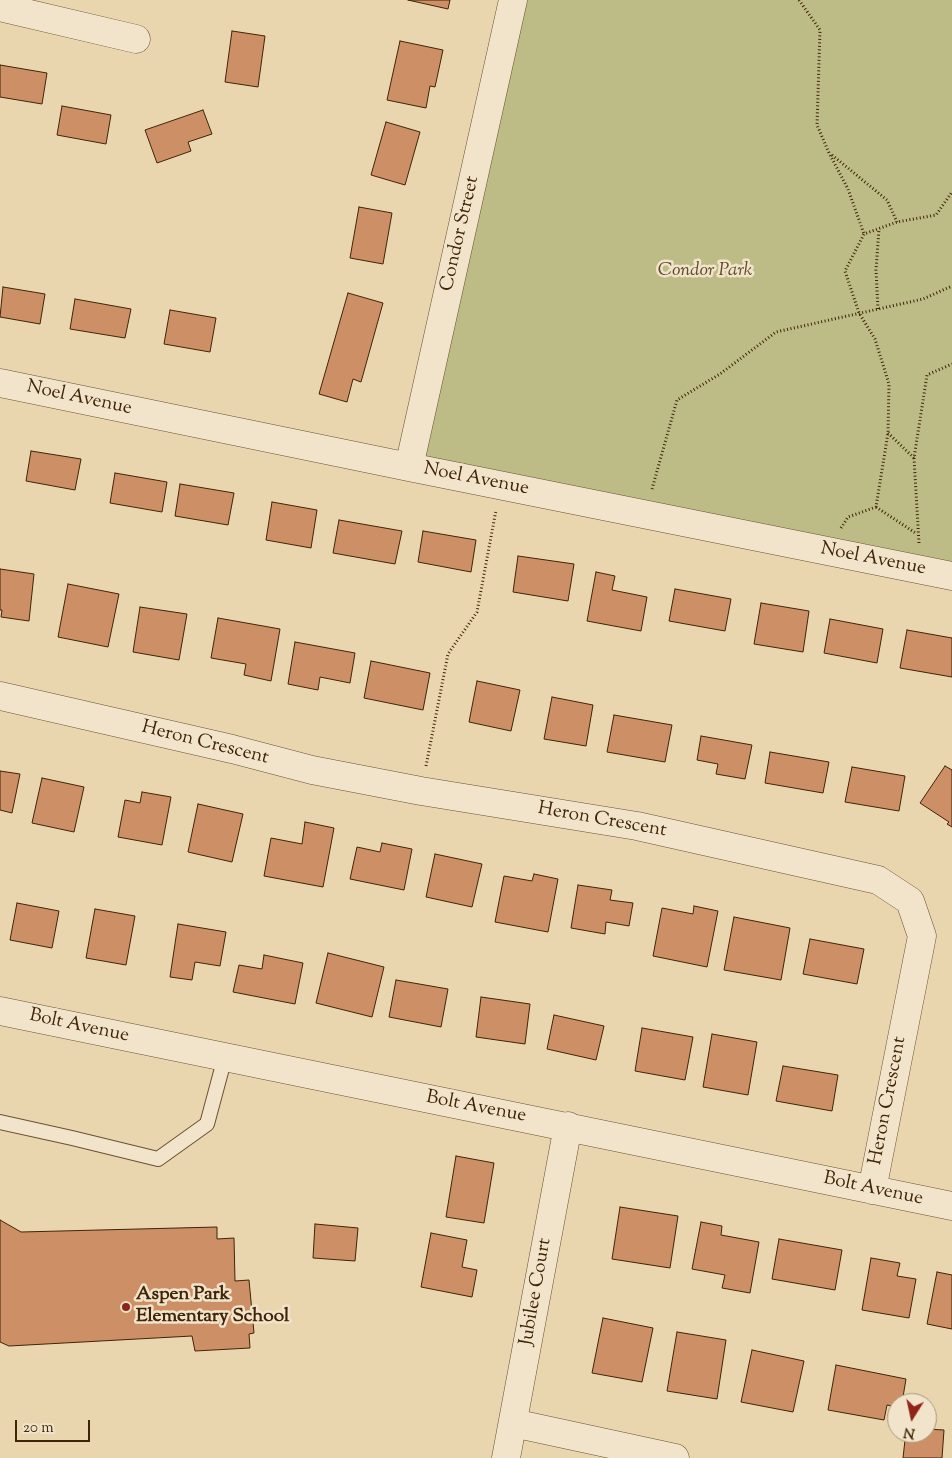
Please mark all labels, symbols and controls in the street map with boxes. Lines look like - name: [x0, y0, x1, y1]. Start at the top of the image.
- street label: Condor Street: [437, 174, 485, 294]
- park label: Condor Park: [658, 261, 752, 283]
- street label: Noel Avenue: [24, 377, 134, 421]
- street label: Noel Avenue: [421, 459, 531, 501]
- street label: Noel Avenue: [818, 539, 928, 581]
- street label: Heron Crescent: [139, 717, 271, 771]
- street label: Heron Crescent: [536, 798, 668, 844]
- street label: Bolt Avenue: [27, 1005, 131, 1049]
- street label: Heron Crescent: [865, 1035, 913, 1167]
- street label: Bolt Avenue: [424, 1087, 528, 1129]
- street label: Bolt Avenue: [821, 1168, 925, 1212]
- street label: Jubilee Court: [516, 1237, 558, 1347]
- place label: Aspen Park Elementary School: [136, 1285, 289, 1329]
- marker: Aspen Park Elementary School: [120, 1301, 132, 1313]
- north arrow: [887, 1393, 937, 1443]
- scale bar: [18, 1410, 92, 1442]
- text: 20 m: [23, 1418, 54, 1439]
- text: N: [902, 1421, 917, 1443]

